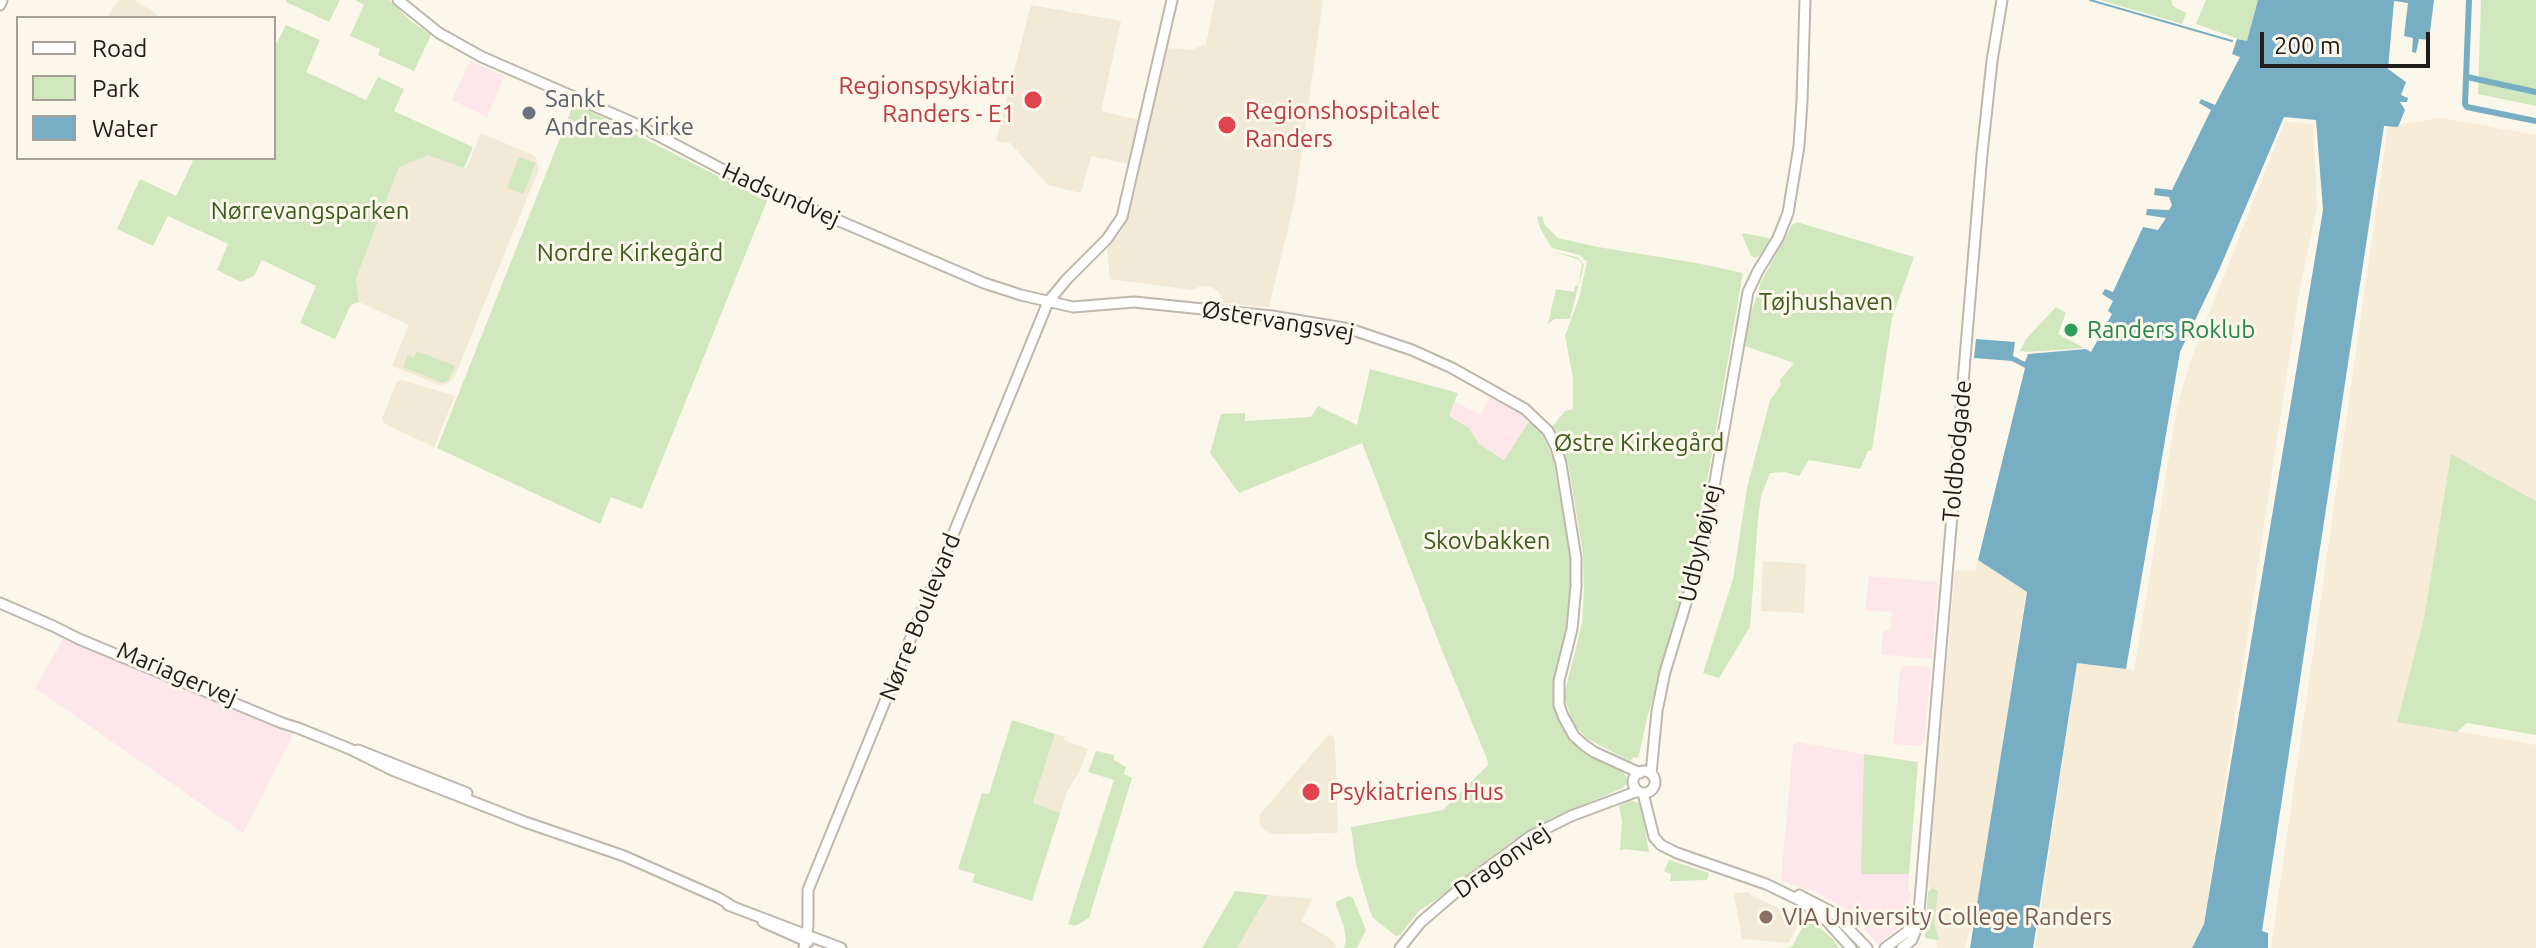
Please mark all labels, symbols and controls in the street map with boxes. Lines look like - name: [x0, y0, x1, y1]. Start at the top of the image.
- legend: [16, 16, 276, 160]
- scale bar: [2264, 16, 2434, 66]
- text: 200 m: [2274, 32, 2341, 59]
- text: Road: [92, 35, 147, 62]
- place label: Regionspsykiatri Randers - E1: [838, 72, 1015, 128]
- text: Park: [92, 75, 140, 102]
- place label: Sankt Andreas Kirke: [545, 85, 694, 141]
- marker: Regionspsykiatri Randers - E1: [1022, 89, 1044, 111]
- place label: Regionshospitalet Randers: [1245, 97, 1440, 153]
- marker: Sankt Andreas Kirke: [520, 104, 538, 122]
- marker: Regionshospitalet Randers: [1216, 114, 1238, 136]
- text: Water: [92, 115, 158, 142]
- street label: Hadsundvej: [718, 156, 844, 234]
- park label: Nørrevangsparken: [211, 197, 409, 225]
- park label: Nordre Kirkegård: [537, 239, 723, 267]
- park label: Tøjhushaven: [1759, 288, 1893, 316]
- street label: Østervangsvej: [1200, 295, 1356, 347]
- place label: Randers Roklub: [2087, 316, 2255, 344]
- marker: Randers Roklub: [2062, 321, 2080, 339]
- street label: Toldbodgade: [1936, 379, 1978, 523]
- park label: Østre Kirkegård: [1554, 429, 1724, 457]
- street label: Udbyhøjvej: [1672, 481, 1728, 605]
- park label: Skovbakken: [1423, 527, 1551, 555]
- street label: Nørre Boulevard: [873, 529, 967, 705]
- street label: Mariagervej: [113, 636, 241, 712]
- place label: Psykiatriens Hus: [1329, 778, 1504, 806]
- marker: Psykiatriens Hus: [1300, 781, 1322, 803]
- street label: Dragonvej: [1448, 817, 1556, 905]
- place label: VIA University College Randers: [1782, 903, 2112, 931]
- marker: VIA University College Randers: [1757, 908, 1775, 926]

